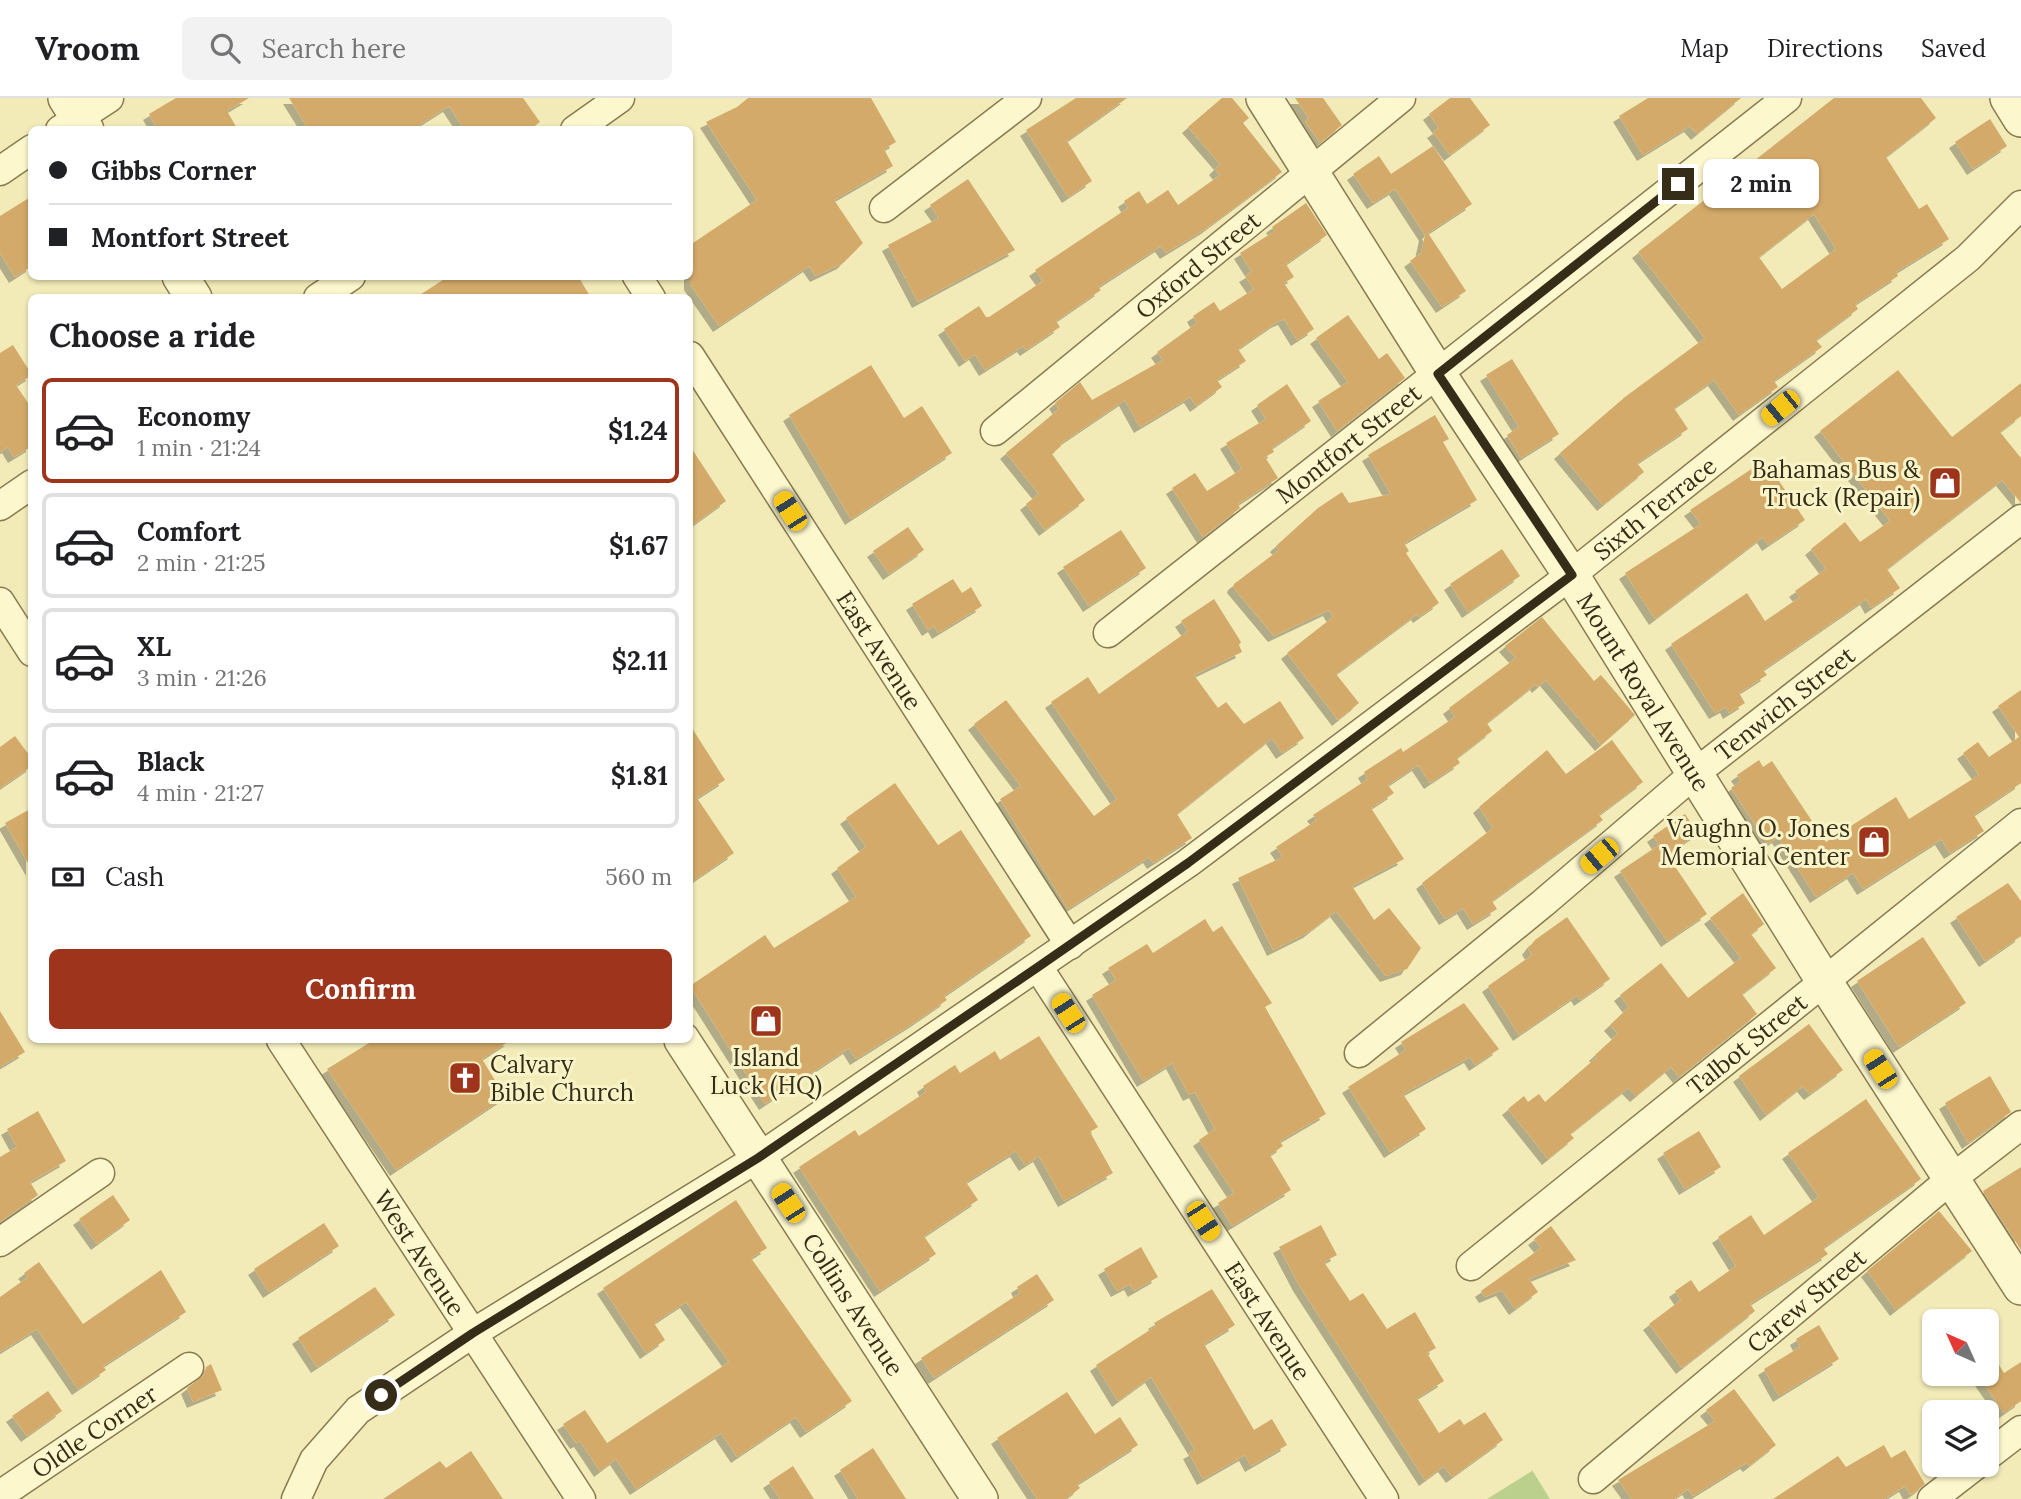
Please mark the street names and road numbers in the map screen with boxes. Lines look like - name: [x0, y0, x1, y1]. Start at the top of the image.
- street label: Oxford Street: [1129, 204, 1267, 325]
- street label: Montfort Street: [1270, 377, 1428, 510]
- street label: Sixth Terrace: [1587, 450, 1722, 567]
- street label: East Avenue: [830, 585, 930, 715]
- street label: Mount Royal Avenue: [1570, 587, 1717, 797]
- street label: Tenwich Street: [1709, 639, 1861, 767]
- street label: Talbot Street: [1680, 986, 1814, 1102]
- street label: West Avenue: [368, 1184, 472, 1321]
- street label: Collins Avenue: [796, 1227, 911, 1381]
- street label: Carew Street: [1740, 1241, 1873, 1359]
- street label: East Avenue: [1218, 1255, 1318, 1386]
- street label: Oldle Corner: [26, 1377, 164, 1485]

